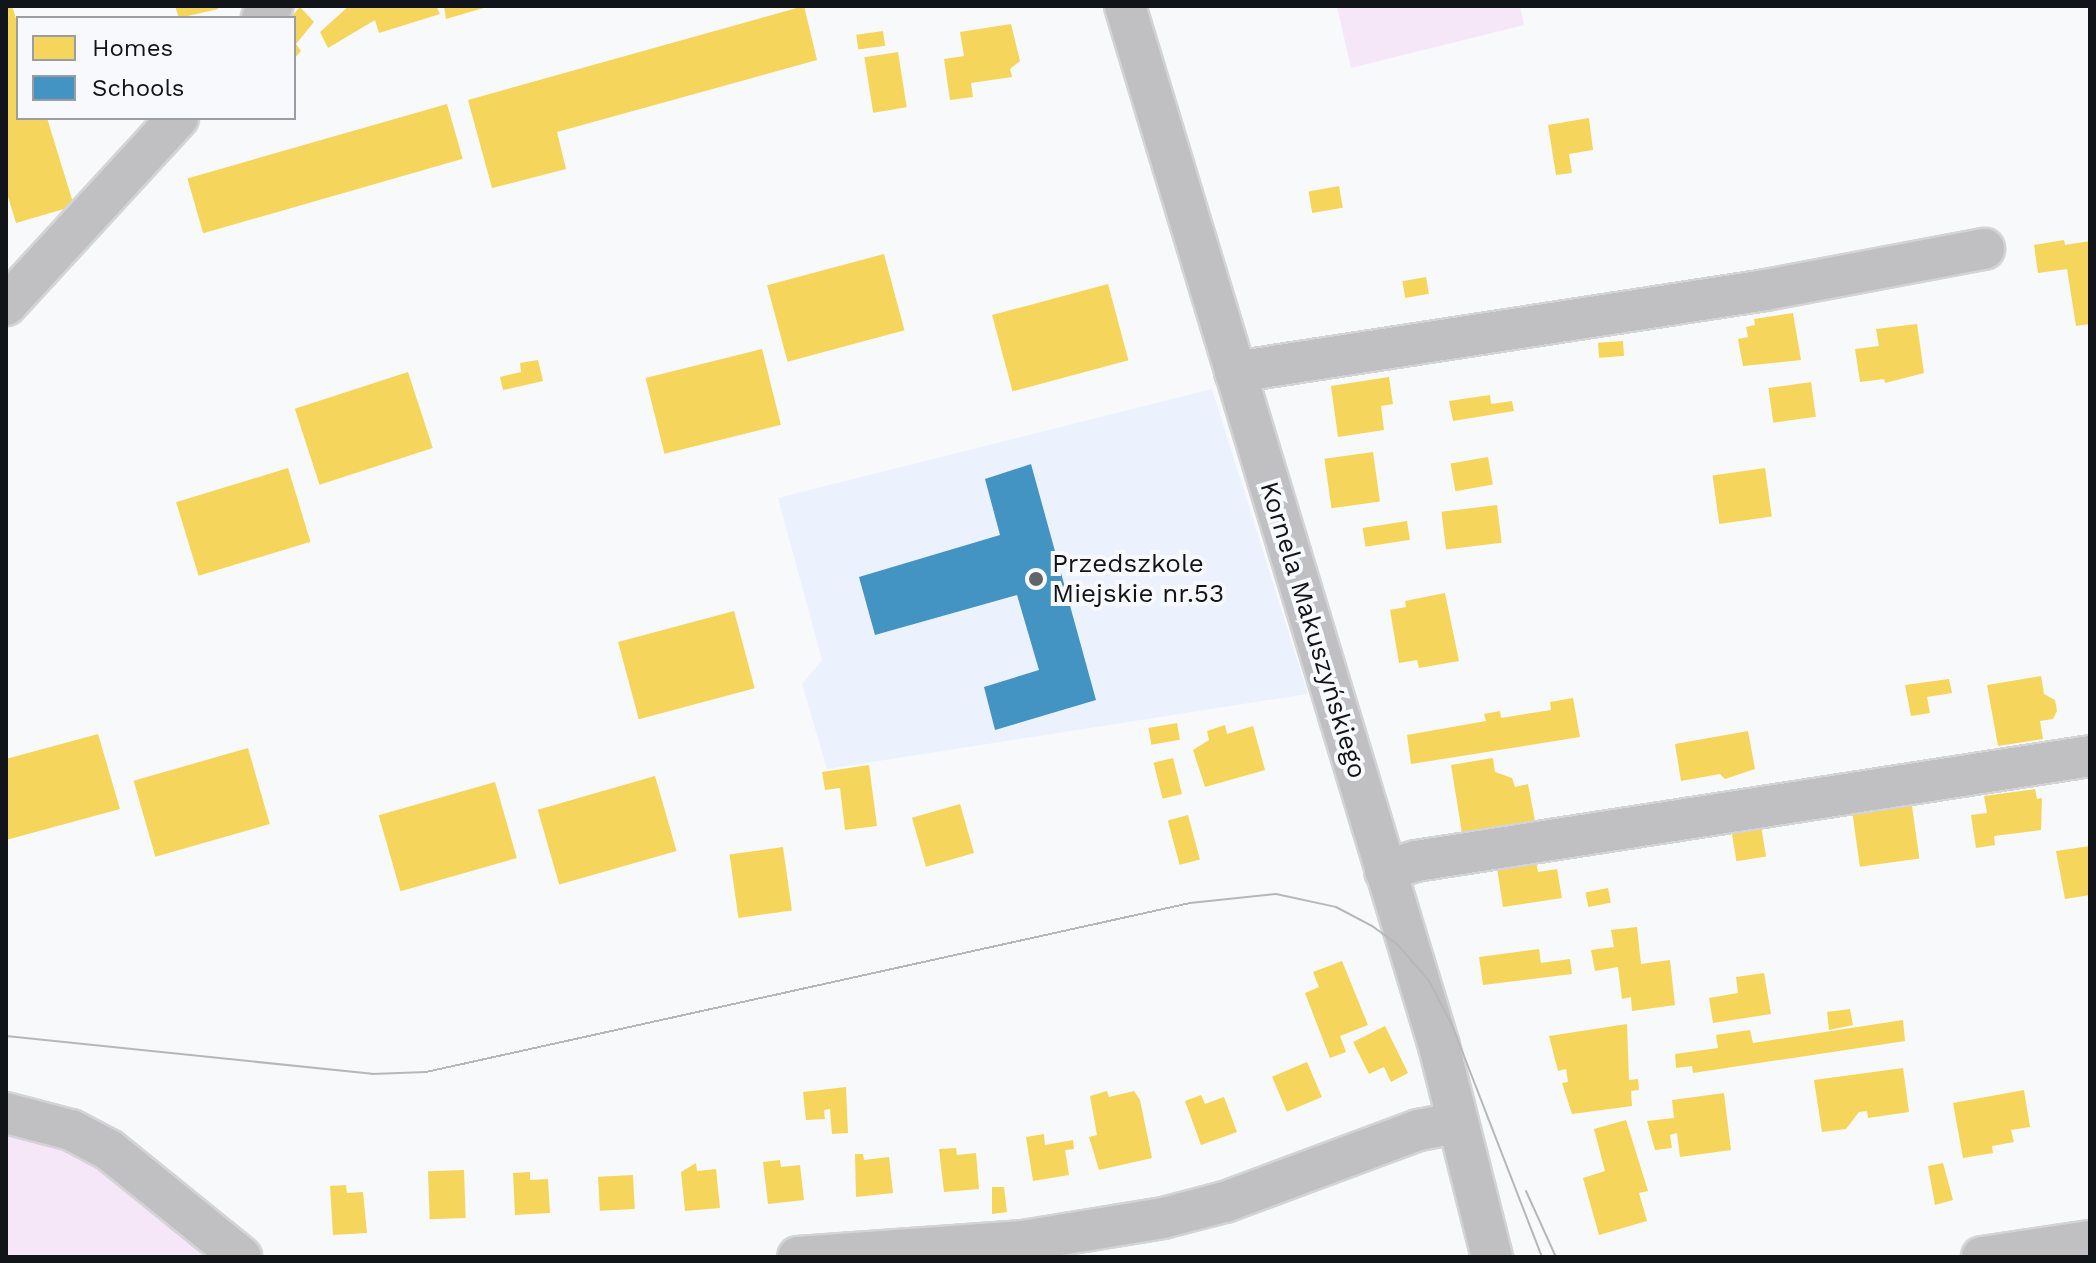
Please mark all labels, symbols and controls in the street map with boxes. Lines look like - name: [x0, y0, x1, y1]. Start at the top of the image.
- legend: [16, 16, 296, 120]
- text: Homes: [92, 34, 173, 62]
- text: Schools: [92, 74, 184, 102]
- street label: Kornela Makuszyńskiego: [1253, 478, 1373, 782]
- place label: Przedszkole Miejskie nr.53: [1052, 548, 1224, 610]
- marker: Przedszkole Miejskie nr.53: [1027, 570, 1045, 588]

